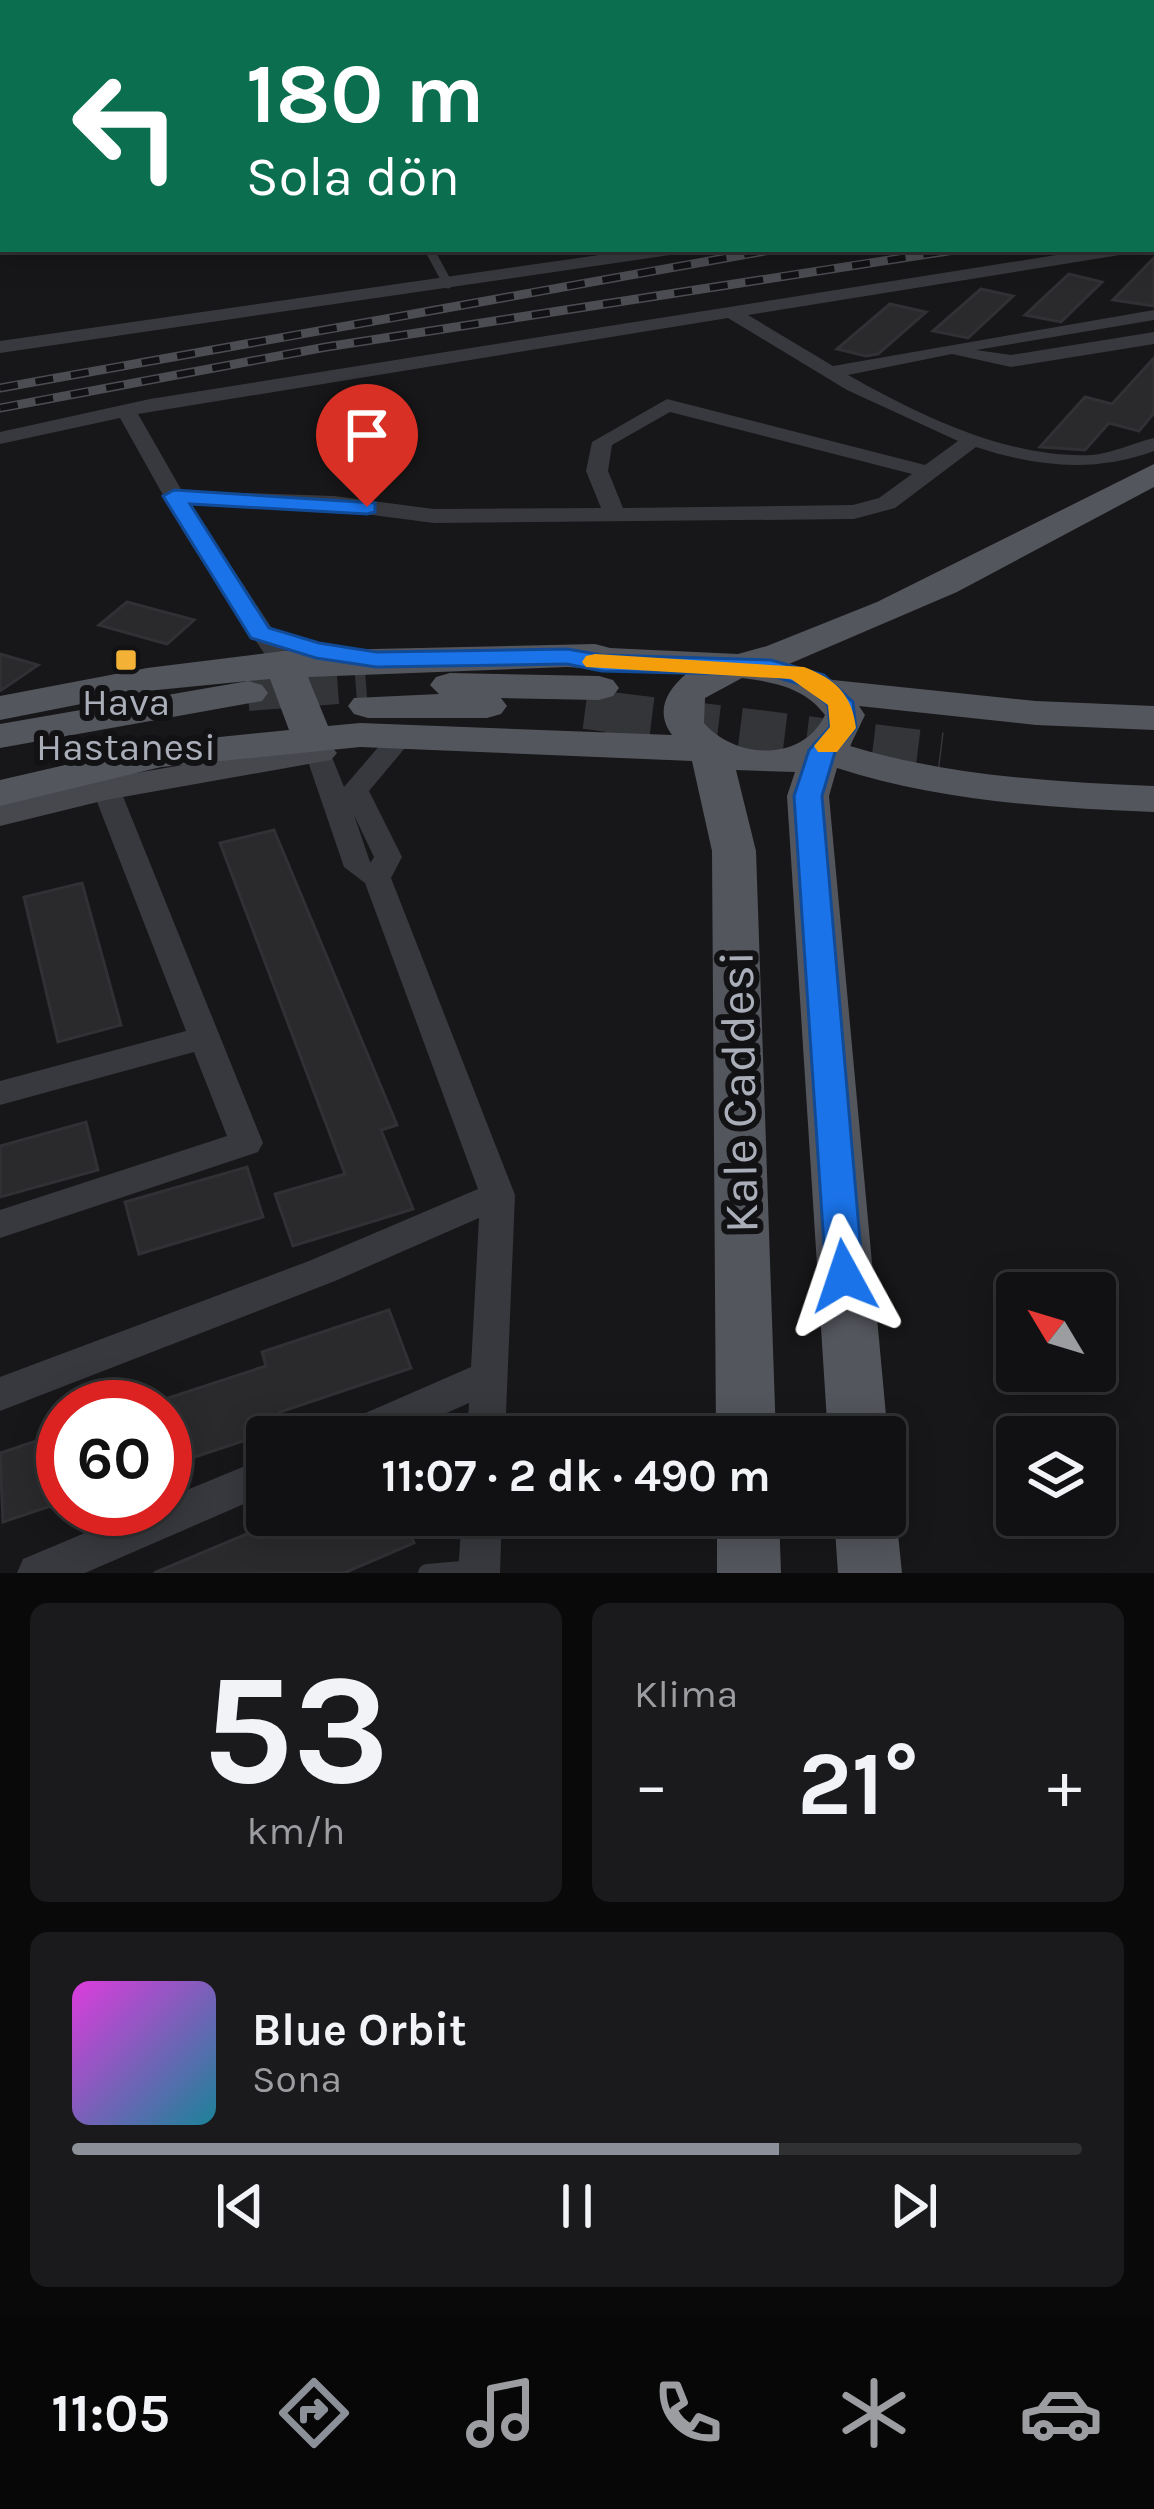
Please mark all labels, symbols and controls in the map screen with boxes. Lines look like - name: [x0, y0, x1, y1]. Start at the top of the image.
- text: 180 m: [246, 45, 484, 143]
- icon: left: [48, 48, 204, 204]
- text: Sola dön: [246, 145, 460, 209]
- pin: [316, 384, 418, 507]
- icon: arrive: [334, 402, 400, 468]
- marker: Hava Hastanesi: [113, 647, 139, 673]
- place label: Hava Hastanesi: [36, 679, 216, 770]
- street label: Kale Caddesi: [709, 951, 769, 1233]
- position arrow: [781, 1213, 907, 1339]
- north arrow: [996, 1272, 1116, 1392]
- map controls: [996, 1272, 1116, 1536]
- speed limit sign: 60: [36, 1380, 192, 1536]
- button: layers: [996, 1416, 1116, 1536]
- text: 11:07 · 2 dk · 490 m: [381, 1450, 771, 1502]
- text: 53: [202, 1639, 390, 1821]
- text: Klima: [634, 1671, 738, 1717]
- text: 21°: [797, 1731, 919, 1837]
- text: −: [634, 1746, 669, 1824]
- text: +: [1047, 1746, 1082, 1824]
- text: km/h: [247, 1808, 345, 1854]
- text: Blue Orbit: [252, 2004, 467, 2056]
- text: Sona: [252, 2056, 342, 2102]
- icon: previous: [207, 2173, 273, 2239]
- icon: pause: [544, 2173, 610, 2239]
- icon: next: [881, 2173, 947, 2239]
- icon: directions: [272, 2371, 356, 2455]
- icon: music: [459, 2371, 543, 2455]
- icon: phone: [646, 2371, 730, 2455]
- icon: climate: [832, 2371, 916, 2455]
- icon: car: [1019, 2371, 1103, 2455]
- text: 11:05: [51, 2381, 170, 2445]

